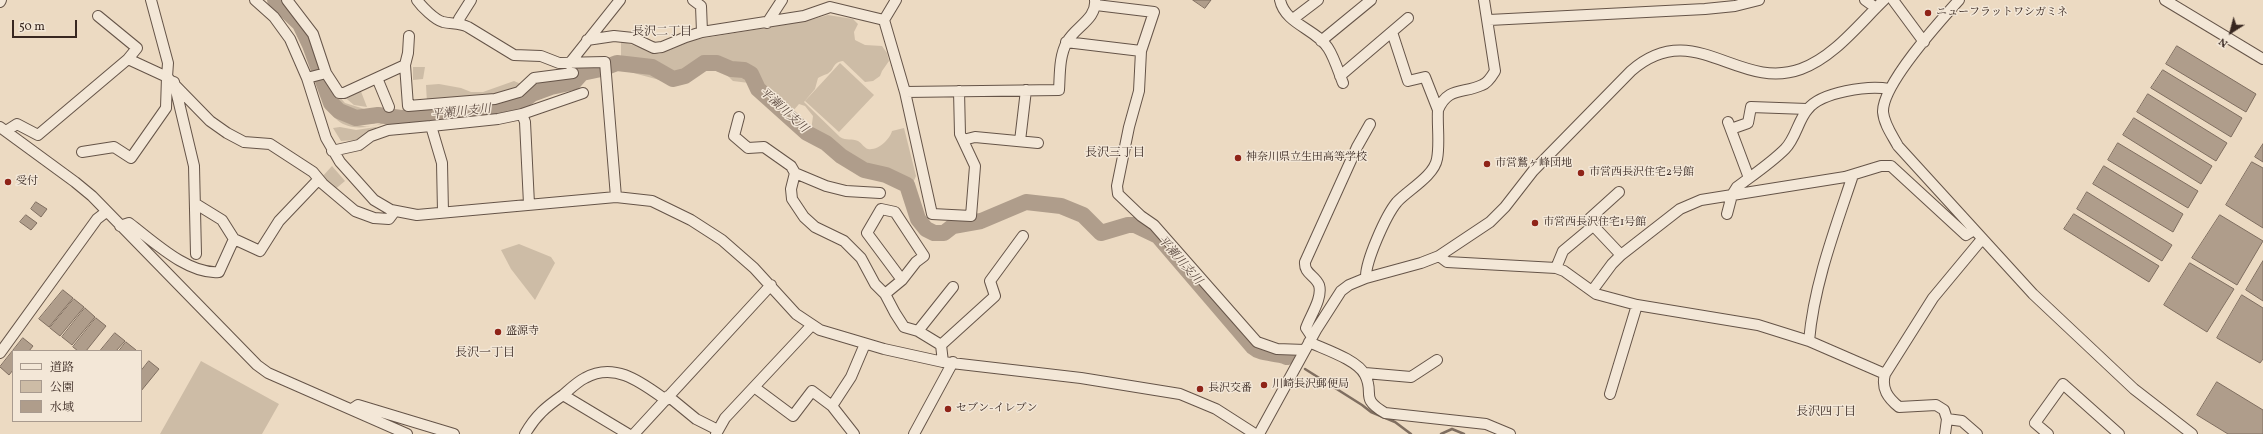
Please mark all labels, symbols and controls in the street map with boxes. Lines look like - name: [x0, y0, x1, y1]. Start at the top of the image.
- place label: ニューフラットワシガミネ: [1936, 6, 2068, 20]
- marker: ニューフラットワシガミネ: [1923, 8, 1933, 18]
- scale bar: [14, 12, 79, 38]
- north arrow: [2211, 12, 2251, 52]
- text: 50 m: [19, 19, 45, 35]
- district label: 長沢二丁目: [632, 26, 692, 40]
- text: N: [2216, 34, 2231, 51]
- water label: 平瀬川支川: [756, 86, 810, 136]
- water label: 平瀬川支川: [430, 103, 492, 123]
- district label: 長沢三丁目: [1085, 147, 1145, 161]
- place label: 神奈川県立生田高等学校: [1246, 151, 1367, 165]
- marker: 神奈川県立生田高等学校: [1233, 153, 1243, 163]
- place label: 市営鷲ヶ峰団地: [1495, 157, 1572, 171]
- marker: 市営鷲ヶ峰団地: [1482, 159, 1492, 169]
- place label: 市営西長沢住宅2号館: [1589, 166, 1694, 180]
- marker: 市営西長沢住宅2号館: [1576, 168, 1586, 178]
- place label: 受付: [16, 175, 38, 189]
- marker: 受付: [3, 177, 13, 187]
- place label: 市営西長沢住宅1号館: [1543, 216, 1646, 230]
- marker: 市営西長沢住宅1号館: [1530, 218, 1540, 228]
- water label: 平瀬川支川: [1154, 234, 1204, 288]
- place label: 盛源寺: [506, 325, 539, 339]
- marker: 盛源寺: [493, 327, 503, 337]
- district label: 長沢一丁目: [455, 347, 515, 361]
- legend: [12, 350, 142, 422]
- text: 道路: [50, 360, 74, 376]
- place label: 川崎長沢郵便局: [1272, 378, 1349, 392]
- text: 公園: [50, 380, 74, 396]
- marker: 川崎長沢郵便局: [1259, 380, 1269, 390]
- place label: 長沢交番: [1208, 382, 1252, 396]
- marker: 長沢交番: [1195, 384, 1205, 394]
- text: 水域: [50, 400, 74, 416]
- place label: セブン-イレブン: [956, 402, 1038, 416]
- marker: セブン-イレブン: [943, 404, 953, 414]
- district label: 長沢四丁目: [1796, 406, 1856, 420]

